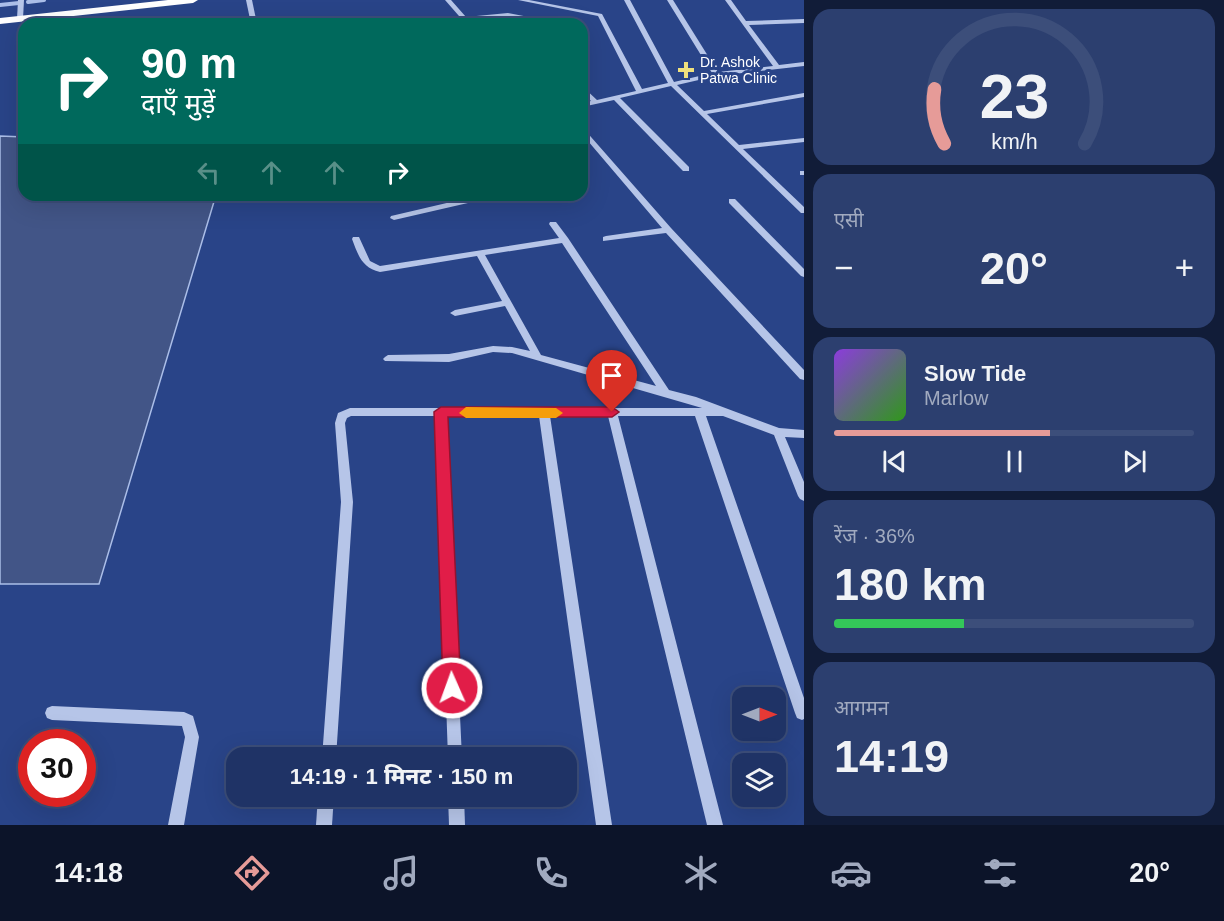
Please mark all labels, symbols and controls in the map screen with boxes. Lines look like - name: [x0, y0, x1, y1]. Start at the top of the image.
- text: 90 m: [141, 40, 237, 87]
- icon: right: [42, 42, 120, 120]
- place label: Dr. Ashok Patwa Clinic: [700, 54, 777, 86]
- marker: Dr. Ashok Patwa Clinic: [677, 61, 695, 79]
- text: 23: [979, 62, 1049, 131]
- text: दाएँ मुड़ें: [141, 89, 215, 119]
- text: km/h: [991, 130, 1037, 154]
- icon: left: [192, 156, 225, 189]
- icon: ahead: [255, 156, 288, 189]
- icon: ahead: [318, 156, 351, 189]
- icon: right: [381, 156, 414, 189]
- text: एसी: [834, 209, 864, 231]
- text: 20°: [980, 243, 1048, 294]
- text: −: [834, 249, 853, 286]
- text: +: [1175, 249, 1194, 286]
- pin: [586, 350, 637, 412]
- icon: arrive: [595, 359, 628, 392]
- text: Slow Tide: [924, 361, 1026, 386]
- text: Marlow: [924, 387, 988, 409]
- icon: previous: [878, 445, 911, 478]
- icon: pause: [998, 445, 1031, 478]
- icon: next: [1118, 445, 1151, 478]
- text: रेंज · 36%: [834, 525, 915, 547]
- text: 180 km: [834, 559, 987, 610]
- position arrow: [420, 656, 484, 720]
- north arrow: [732, 687, 786, 741]
- map controls: [732, 687, 786, 807]
- text: आगमन: [834, 697, 889, 719]
- speed limit sign: 30: [18, 729, 96, 807]
- text: 14:19: [834, 731, 949, 782]
- button: layers: [732, 753, 786, 807]
- text: 14:19 · 1 मिनट · 150 m: [290, 764, 513, 789]
- icon: directions: [231, 852, 273, 894]
- icon: music: [380, 852, 422, 894]
- icon: phone: [530, 852, 572, 894]
- icon: climate: [680, 852, 722, 894]
- icon: car: [830, 852, 872, 894]
- icon: filters: [979, 852, 1021, 894]
- text: 14:18: [54, 858, 123, 888]
- text: 20°: [1129, 858, 1170, 888]

